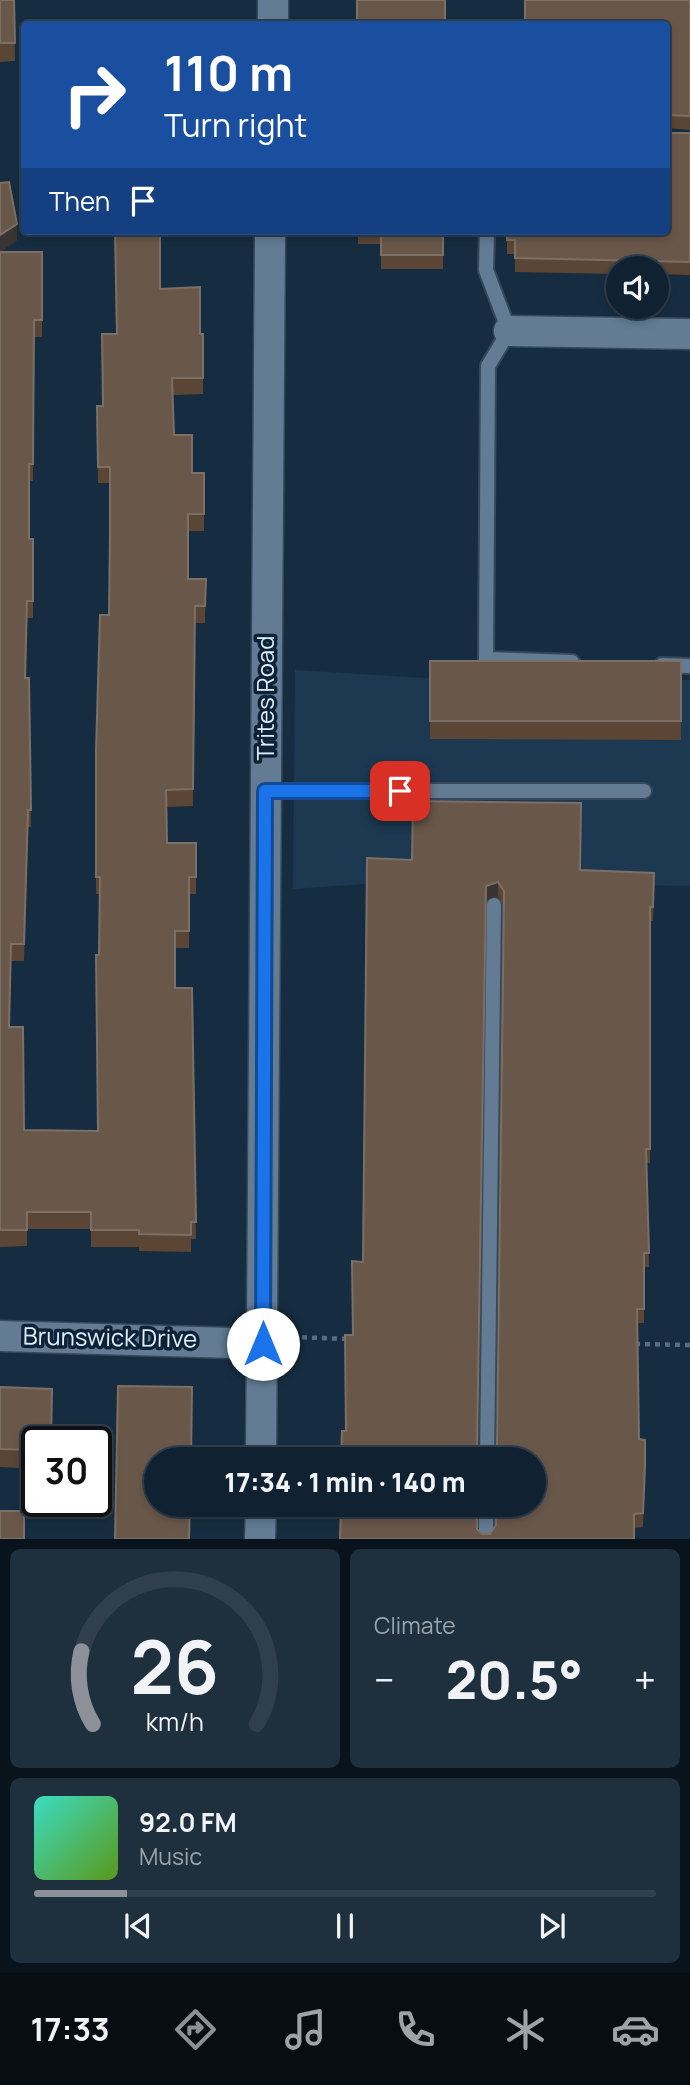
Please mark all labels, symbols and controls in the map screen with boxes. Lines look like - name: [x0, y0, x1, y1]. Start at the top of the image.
- text: 110 m: [164, 39, 293, 106]
- icon: right: [49, 49, 140, 140]
- text: Turn right: [164, 103, 307, 147]
- icon: arrive: [124, 182, 162, 220]
- text: Then: [49, 183, 110, 219]
- map controls: [606, 256, 669, 319]
- button: sound: [606, 256, 669, 319]
- street label: Trites Road: [248, 636, 281, 760]
- pin: [370, 761, 430, 821]
- icon: arrive: [381, 772, 419, 810]
- position arrow: [226, 1307, 300, 1381]
- street label: Brunswick Drive: [23, 1318, 197, 1355]
- speed limit sign: 30: [21, 1426, 112, 1517]
- text: 17:34 · 1 min · 140 m: [224, 1464, 466, 1500]
- text: Climate: [374, 1609, 456, 1641]
- text: 26: [131, 1617, 219, 1717]
- text: 20.5°: [446, 1644, 583, 1715]
- text: −: [374, 1653, 395, 1705]
- text: +: [634, 1653, 656, 1705]
- text: km/h: [146, 1704, 204, 1739]
- text: 92.0 FM: [139, 1804, 237, 1840]
- text: Music: [139, 1840, 202, 1872]
- icon: previous: [119, 1907, 157, 1945]
- icon: pause: [326, 1907, 364, 1945]
- icon: next: [533, 1907, 571, 1945]
- icon: directions: [171, 2005, 220, 2054]
- icon: music: [281, 2005, 330, 2054]
- icon: phone: [391, 2005, 440, 2054]
- icon: climate: [501, 2005, 550, 2054]
- icon: car: [611, 2005, 660, 2054]
- text: 17:33: [30, 2007, 110, 2051]

